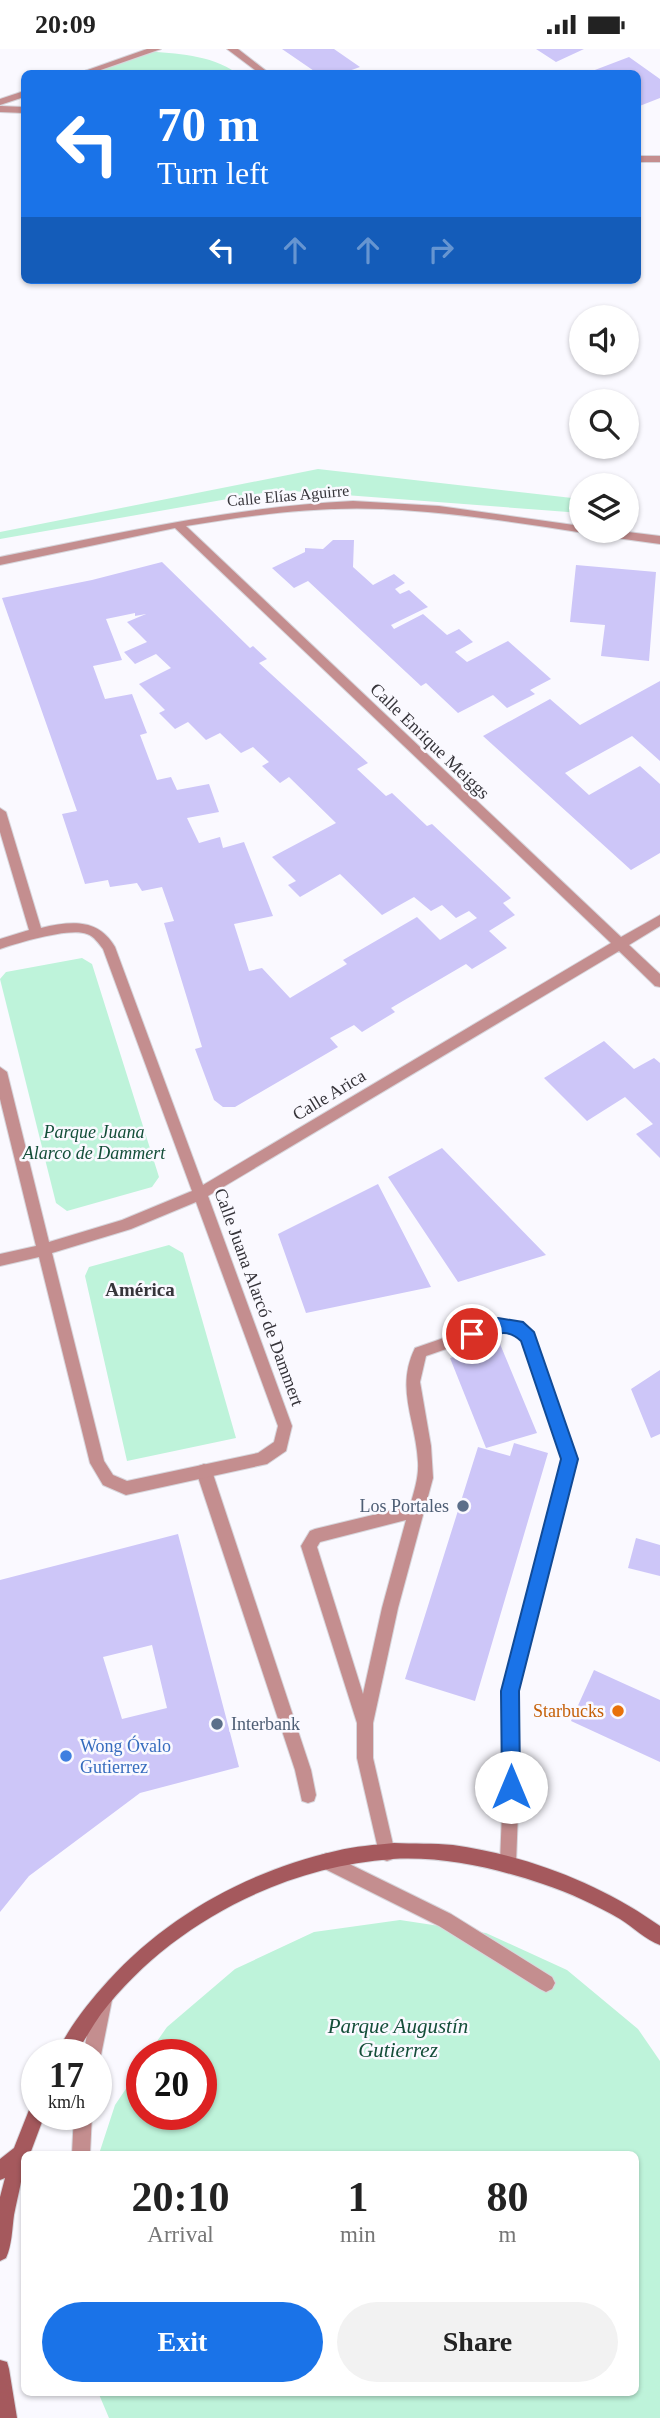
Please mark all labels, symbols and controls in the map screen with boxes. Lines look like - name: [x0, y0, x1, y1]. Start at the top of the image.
- text: 20:09: [35, 10, 96, 39]
- text: 70 m: [157, 97, 259, 152]
- icon: left: [42, 98, 133, 189]
- text: Turn left: [157, 155, 269, 191]
- icon: left: [203, 231, 241, 269]
- icon: ahead: [276, 231, 314, 269]
- icon: ahead: [349, 231, 387, 269]
- icon: right: [422, 231, 460, 269]
- map controls: [569, 305, 639, 543]
- button: sound: [569, 305, 639, 375]
- button: search: [569, 389, 639, 459]
- button: layers: [569, 473, 639, 543]
- street label: Calle Elías Aguirre: [226, 482, 350, 510]
- street label: Calle Enrique Meiggs: [366, 679, 494, 803]
- street label: Calle Arica: [289, 1065, 369, 1125]
- park label: Parque Juana Alarco de Dammert: [22, 1122, 166, 1163]
- street label: Calle Juana Alarcó de Dammert: [210, 1186, 308, 1408]
- district label: América: [105, 1279, 175, 1300]
- pin: [442, 1304, 502, 1364]
- icon: arrive: [453, 1315, 491, 1353]
- place label: Los Portales: [360, 1496, 449, 1516]
- marker: Los Portales: [455, 1498, 471, 1514]
- place label: Starbucks: [533, 1701, 604, 1721]
- marker: Starbucks: [610, 1703, 626, 1719]
- place label: Interbank: [231, 1714, 300, 1734]
- marker: Interbank: [209, 1716, 225, 1732]
- place label: Wong Óvalo Gutierrez: [80, 1735, 171, 1777]
- marker: Wong Óvalo Gutierrez: [58, 1748, 74, 1764]
- position arrow: [474, 1750, 548, 1824]
- park label: Parque Augustín Gutierrez: [327, 2014, 468, 2062]
- speed limit sign: 20: [126, 2039, 217, 2130]
- text: 17: [49, 2056, 84, 2095]
- text: km/h: [48, 2092, 85, 2112]
- text: 20:10: [132, 2174, 230, 2220]
- text: 1: [347, 2174, 368, 2220]
- text: 80: [486, 2174, 528, 2220]
- text: Arrival: [147, 2222, 214, 2247]
- text: min: [340, 2222, 376, 2247]
- text: m: [498, 2222, 516, 2247]
- button: Exit: [42, 2302, 323, 2382]
- button: Share: [337, 2302, 618, 2382]

